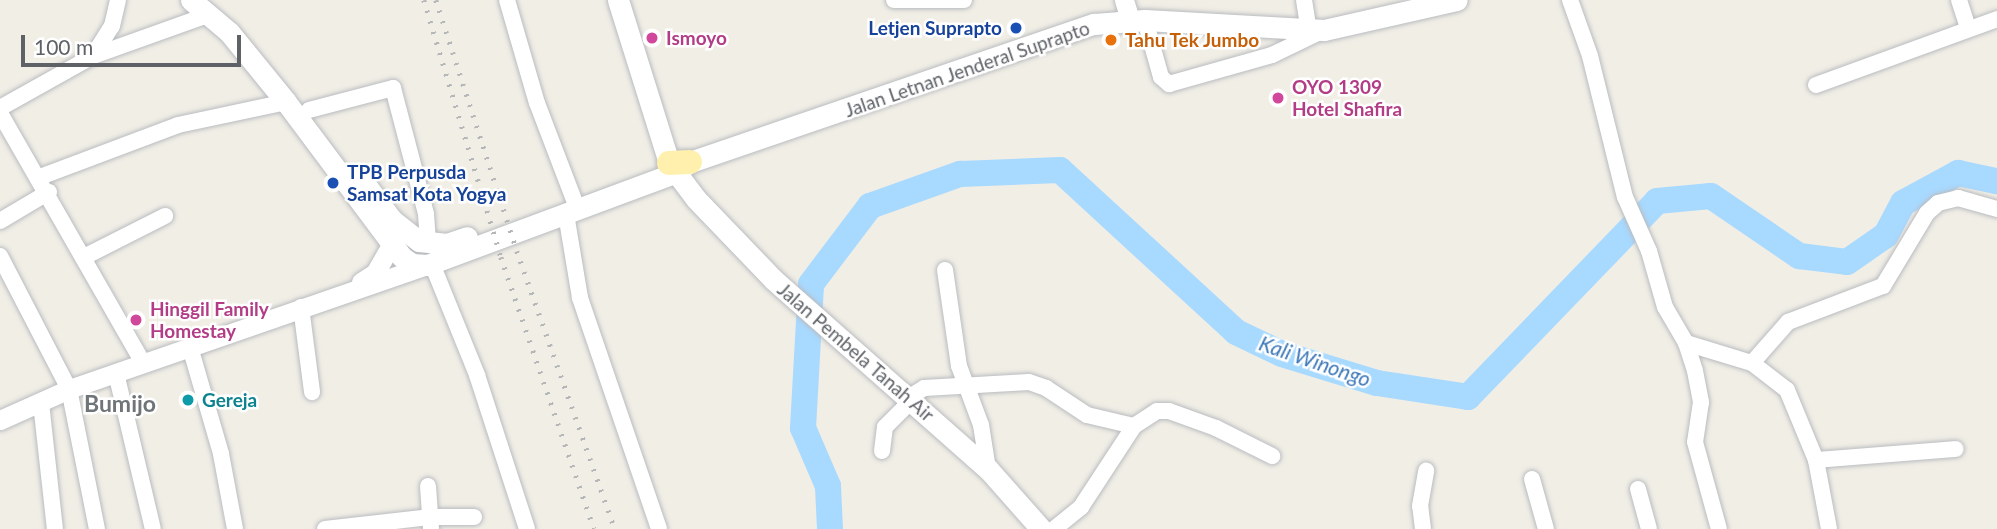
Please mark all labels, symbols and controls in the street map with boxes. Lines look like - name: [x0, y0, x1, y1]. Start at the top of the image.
- street label: Jalan Letnan Jenderal Suprapto: [841, 16, 1093, 122]
- place label: Letjen Suprapto: [868, 17, 1002, 39]
- marker: Letjen Suprapto: [1008, 20, 1024, 36]
- scale bar: [24, 21, 245, 65]
- place label: Ismoyo: [666, 27, 727, 49]
- place label: Tahu Tek Jumbo: [1125, 29, 1260, 51]
- marker: Ismoyo: [644, 30, 660, 46]
- marker: Tahu Tek Jumbo: [1103, 32, 1119, 48]
- text: 100 m: [34, 34, 93, 59]
- place label: OYO 1309 Hotel Shafira: [1292, 76, 1402, 120]
- marker: OYO 1309 Hotel Shafira: [1270, 90, 1286, 106]
- place label: TPB Perpusda Samsat Kota Yogya: [347, 161, 507, 205]
- marker: TPB Perpusda Samsat Kota Yogya: [325, 175, 341, 191]
- street label: Jalan Pembela Tanah Air: [773, 278, 939, 426]
- place label: Hinggil Family Homestay: [150, 298, 269, 342]
- marker: Hinggil Family Homestay: [128, 312, 144, 328]
- water label: Kali Winongo: [1256, 330, 1374, 392]
- district label: Bumijo: [84, 389, 156, 417]
- place label: Gereja: [202, 389, 257, 411]
- marker: Gereja: [180, 392, 196, 408]

